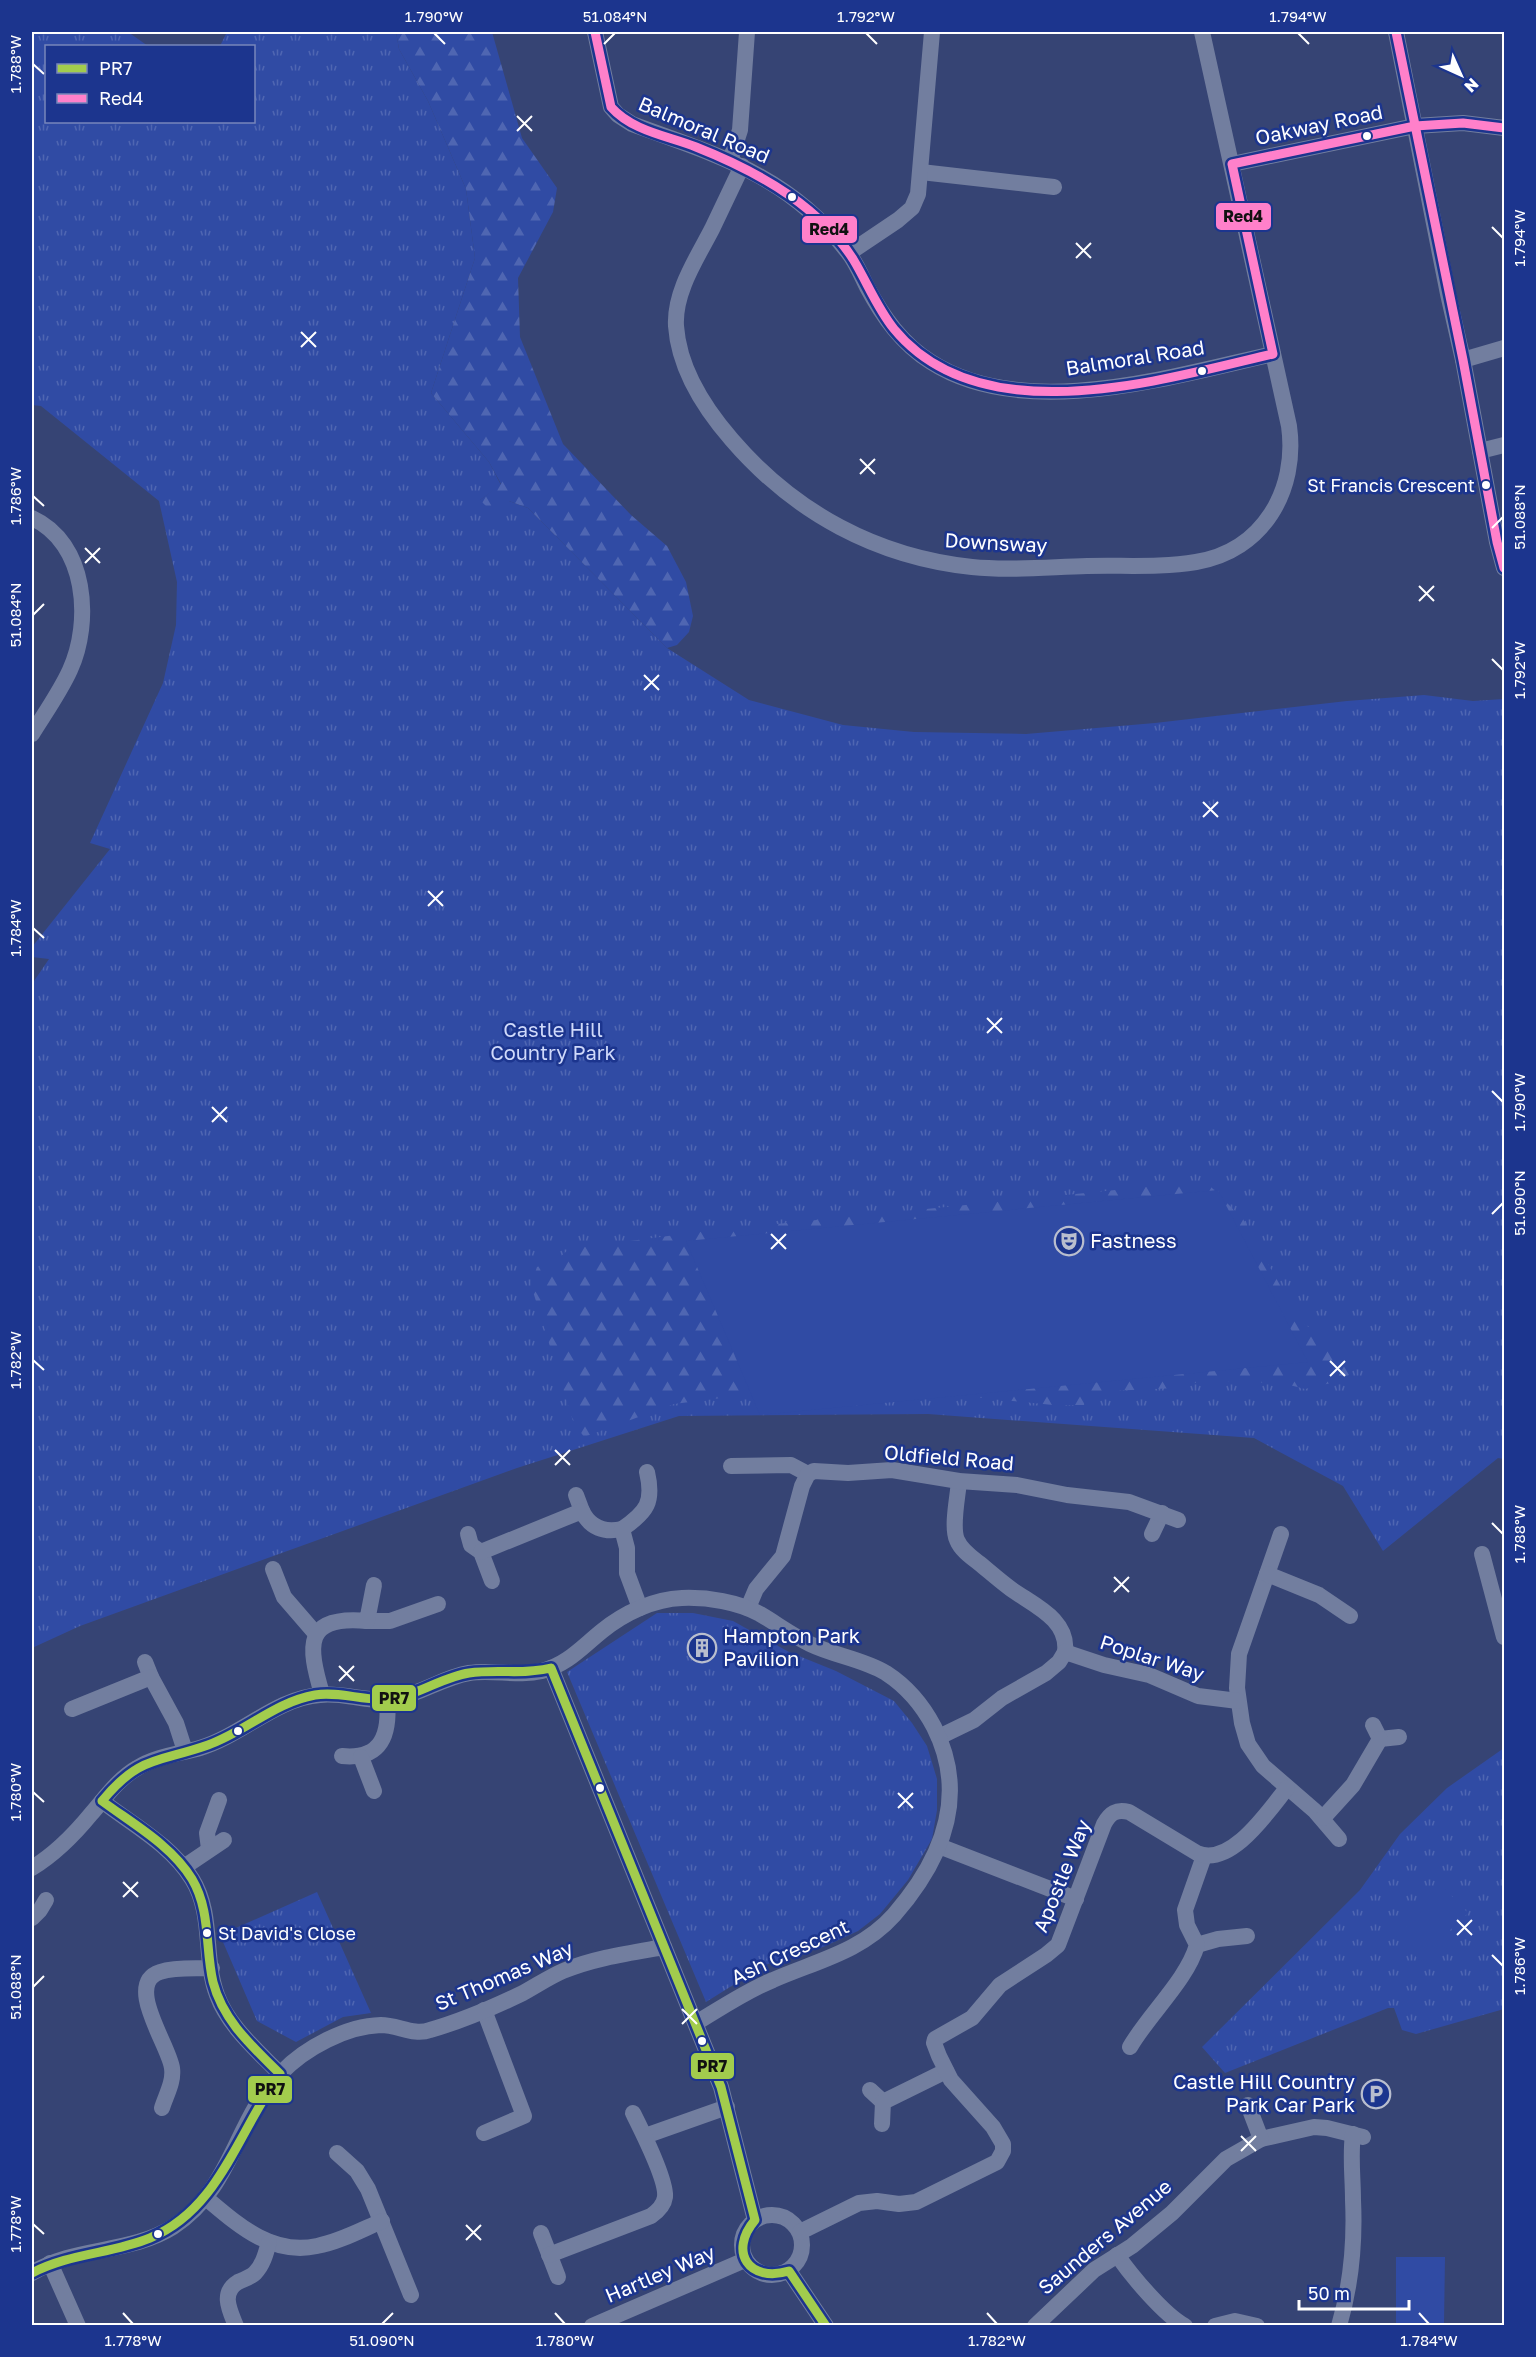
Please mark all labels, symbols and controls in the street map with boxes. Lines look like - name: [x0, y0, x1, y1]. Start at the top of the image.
- text: 1.790°W: [405, 7, 463, 25]
- text: 51.084°N: [583, 7, 647, 25]
- text: 1.792°W: [837, 7, 895, 25]
- text: 1.794°W: [1269, 7, 1327, 25]
- text: 1.788°W: [6, 35, 24, 93]
- legend: [45, 45, 255, 123]
- north arrow: [1431, 45, 1491, 105]
- text: PR7: [99, 57, 133, 79]
- text: N: [1460, 74, 1483, 97]
- text: Red4: [99, 87, 144, 109]
- street label: Balmoral Road: [635, 91, 774, 167]
- street label: Oakway Road: [1253, 99, 1385, 149]
- unlabelled marker: [1361, 130, 1373, 142]
- unlabelled marker: [786, 191, 798, 203]
- line badge: Red4: [1215, 202, 1272, 231]
- text: Red4: [1223, 206, 1263, 226]
- text: 1.794°W: [1510, 209, 1528, 267]
- line badge: Red4: [801, 215, 858, 244]
- text: Red4: [809, 219, 849, 239]
- street label: Balmoral Road: [1064, 334, 1206, 380]
- unlabelled marker: [1196, 365, 1208, 377]
- text: 1.786°W: [6, 467, 24, 525]
- place label: St Francis Crescent: [1307, 474, 1475, 496]
- marker: St Francis Crescent: [1480, 479, 1492, 491]
- text: 51.088°N: [1510, 484, 1528, 550]
- street label: Downsway: [944, 527, 1048, 557]
- text: 51.084°N: [6, 583, 24, 647]
- text: 1.792°W: [1510, 641, 1528, 699]
- text: 1.784°W: [6, 899, 24, 957]
- park label: Castle Hill Country Park: [490, 1017, 616, 1064]
- text: 1.790°W: [1510, 1073, 1528, 1131]
- text: 51.090°N: [1510, 1170, 1528, 1236]
- theatre icon: Fastness: [1053, 1225, 1085, 1257]
- place label: Fastness: [1090, 1228, 1177, 1252]
- text: 1.782°W: [6, 1331, 24, 1389]
- street label: Oldfield Road: [883, 1439, 1015, 1475]
- text: 1.788°W: [1510, 1505, 1528, 1563]
- place label: Hampton Park Pavilion: [723, 1623, 860, 1670]
- street label: Poplar Way: [1097, 1629, 1207, 1685]
- building icon: Hampton Park Pavilion: [686, 1632, 718, 1664]
- line badge: PR7: [371, 1684, 417, 1712]
- text: PR7: [379, 1688, 410, 1708]
- unlabelled marker: [232, 1725, 244, 1737]
- text: 1.780°W: [6, 1763, 24, 1821]
- unlabelled marker: [594, 1782, 606, 1794]
- street label: Apostle Way: [1028, 1816, 1095, 1936]
- street label: Ash Crescent: [727, 1913, 852, 1989]
- place label: St David's Close: [218, 1922, 356, 1944]
- marker: St David's Close: [201, 1927, 213, 1939]
- street label: St Thomas Way: [431, 1935, 576, 2015]
- text: 1.786°W: [1510, 1937, 1528, 1995]
- text: 51.088°N: [6, 1954, 24, 2020]
- unlabelled marker: [696, 2035, 708, 2047]
- line badge: PR7: [690, 2052, 735, 2080]
- text: PR7: [697, 2056, 728, 2076]
- place label: Castle Hill Country Park Car Park: [1173, 2069, 1355, 2116]
- line badge: PR7: [247, 2075, 293, 2104]
- parking icon: Castle Hill Country Park Car Park: [1360, 2078, 1392, 2110]
- text: PR7: [255, 2079, 286, 2099]
- street label: Saunders Avenue: [1033, 2174, 1176, 2299]
- text: 1.778°W: [6, 2195, 24, 2253]
- unlabelled marker: [152, 2228, 164, 2240]
- street label: Hartley Way: [601, 2239, 718, 2307]
- scale bar: [1299, 2273, 1408, 2311]
- text: 50 m: [1308, 2282, 1350, 2304]
- text: 1.778°W: [104, 2331, 162, 2349]
- text: 51.090°N: [349, 2331, 415, 2349]
- text: 1.780°W: [536, 2331, 594, 2349]
- text: 1.782°W: [968, 2331, 1026, 2349]
- text: 1.784°W: [1400, 2331, 1458, 2349]

